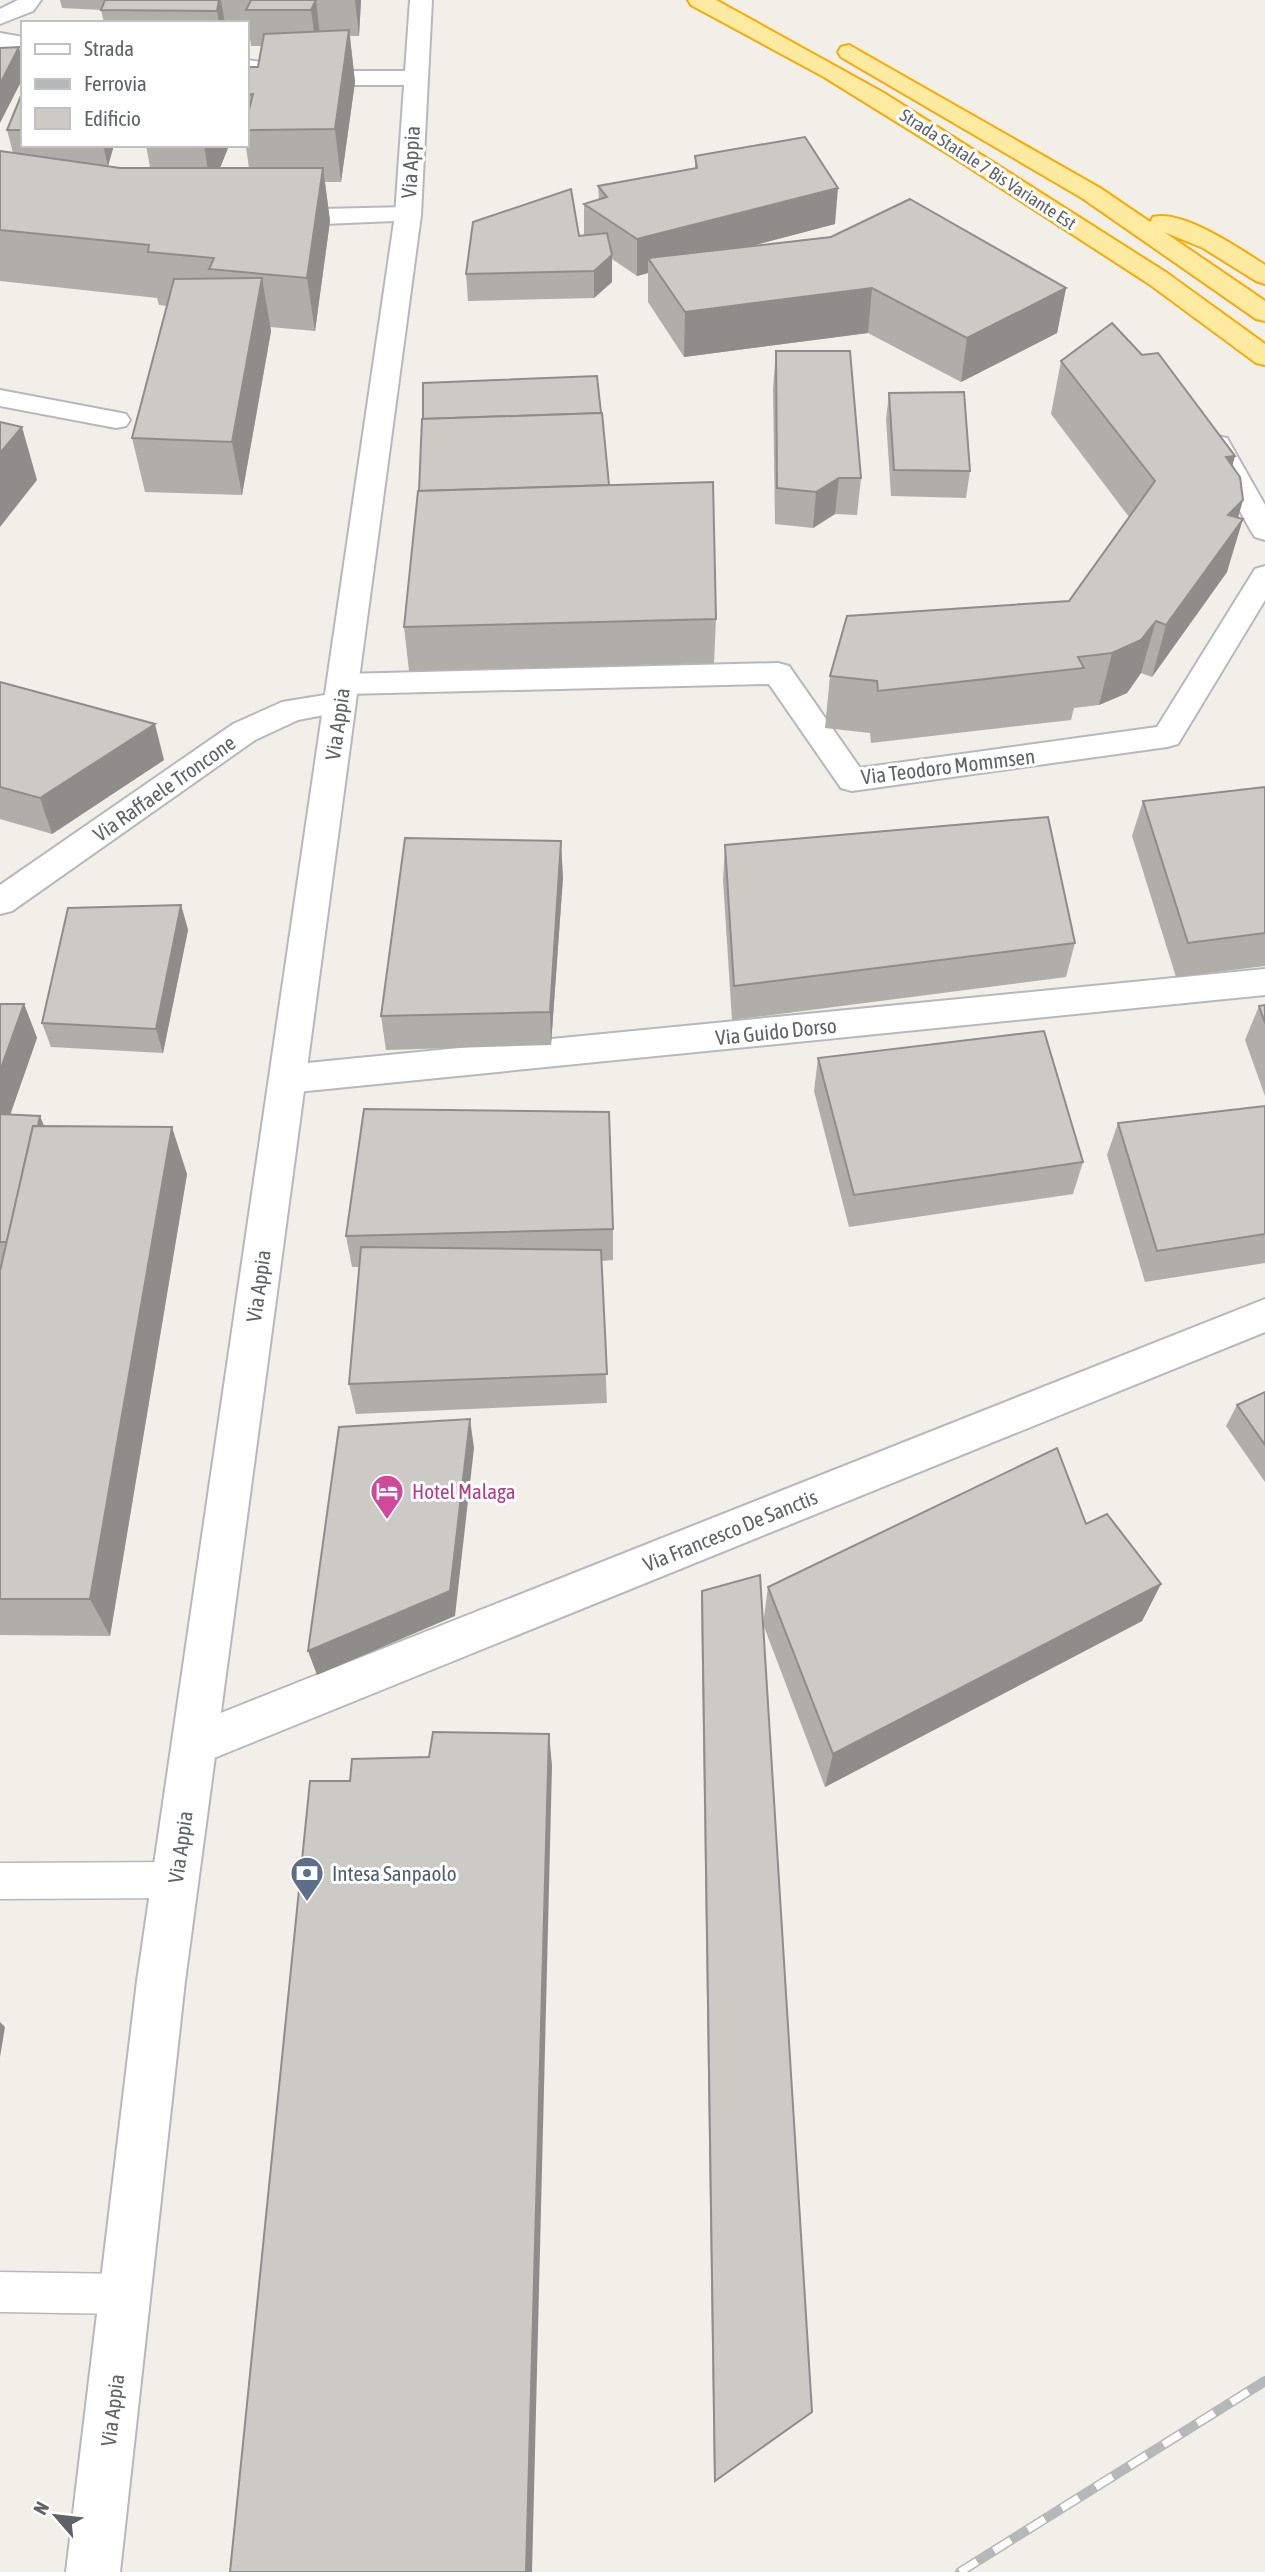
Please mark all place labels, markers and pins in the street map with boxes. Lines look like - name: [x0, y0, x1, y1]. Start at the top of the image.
- hotel icon: Hotel Malaga: [368, 1472, 406, 1521]
- place label: Hotel Malaga: [412, 1479, 515, 1503]
- bank icon: Intesa Sanpaolo: [288, 1854, 326, 1903]
- place label: Intesa Sanpaolo: [332, 1861, 457, 1885]

